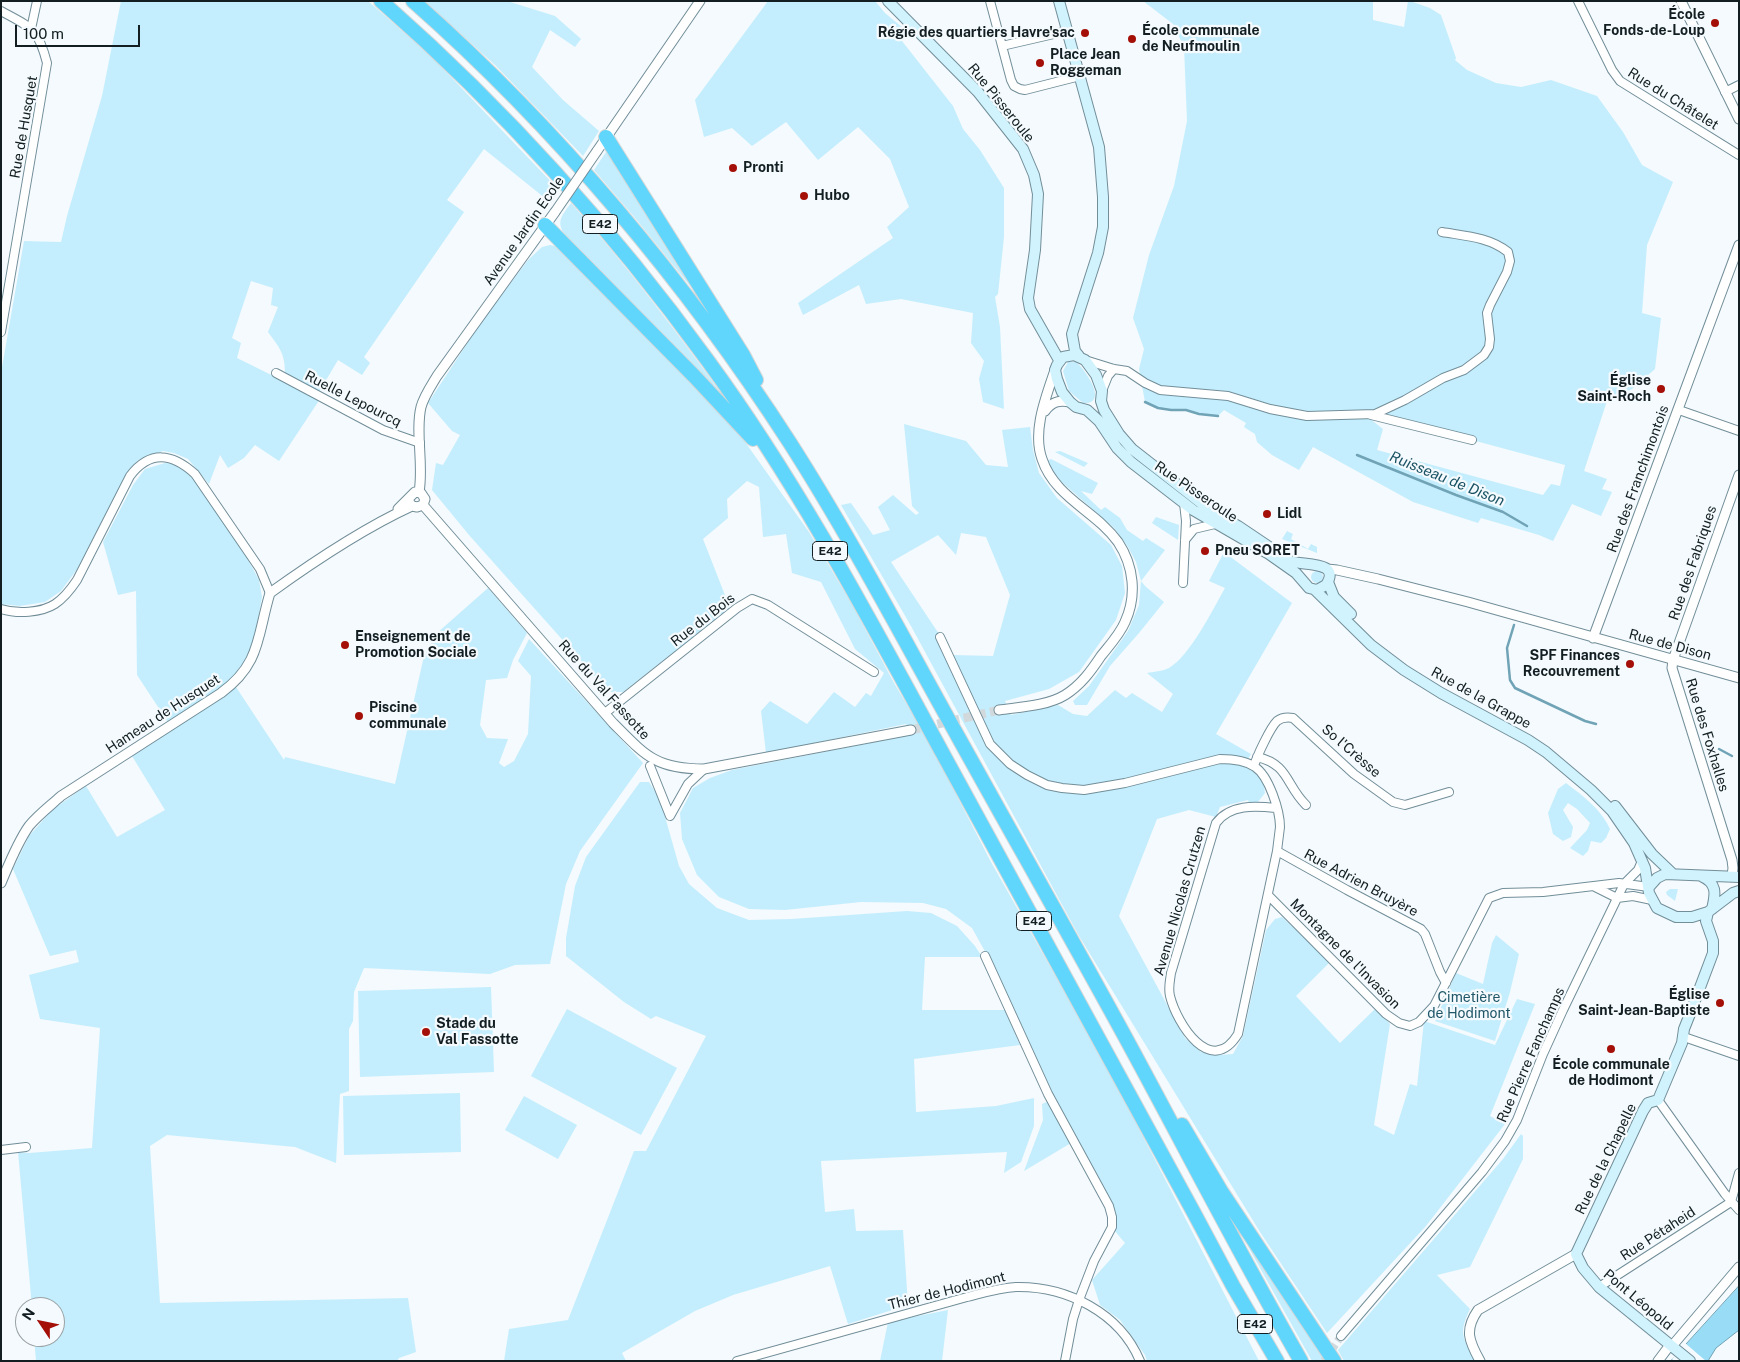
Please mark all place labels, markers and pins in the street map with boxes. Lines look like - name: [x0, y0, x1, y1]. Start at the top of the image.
- place label: École Fonds-de-Loup: [1603, 7, 1705, 40]
- marker: École Fonds-de-Loup: [1709, 17, 1721, 29]
- place label: École communale de Neufmoulin: [1142, 23, 1260, 56]
- place label: Régie des quartiers Havre'sac: [878, 25, 1075, 41]
- marker: Régie des quartiers Havre'sac: [1079, 27, 1091, 39]
- marker: École communale de Neufmoulin: [1126, 33, 1138, 45]
- place label: Place Jean Roggeman: [1050, 47, 1122, 80]
- marker: Place Jean Roggeman: [1034, 57, 1046, 69]
- place label: Pronti: [743, 160, 784, 176]
- marker: Pronti: [727, 162, 739, 174]
- place label: Hubo: [814, 188, 850, 204]
- marker: Hubo: [798, 190, 810, 202]
- place label: Église Saint-Roch: [1577, 373, 1651, 406]
- marker: Église Saint-Roch: [1655, 383, 1667, 395]
- place label: Lidl: [1277, 506, 1302, 522]
- marker: Lidl: [1261, 508, 1273, 520]
- place label: Pneu SORET: [1215, 543, 1300, 559]
- marker: Pneu SORET: [1199, 545, 1211, 557]
- place label: Enseignement de Promotion Sociale: [355, 629, 477, 662]
- marker: Enseignement de Promotion Sociale: [339, 639, 351, 651]
- place label: SPF Finances Recouvrement: [1523, 648, 1620, 680]
- marker: SPF Finances Recouvrement: [1624, 658, 1636, 670]
- place label: Piscine communale: [369, 700, 447, 732]
- marker: Piscine communale: [353, 710, 365, 722]
- place label: Église Saint-Jean-Baptiste: [1578, 987, 1710, 1020]
- marker: Église Saint-Jean-Baptiste: [1714, 997, 1726, 1009]
- place label: Stade du Val Fassotte: [436, 1016, 519, 1048]
- marker: Stade du Val Fassotte: [420, 1026, 432, 1038]
- marker: École communale de Hodimont: [1605, 1043, 1617, 1055]
- place label: École communale de Hodimont: [1552, 1057, 1670, 1090]

